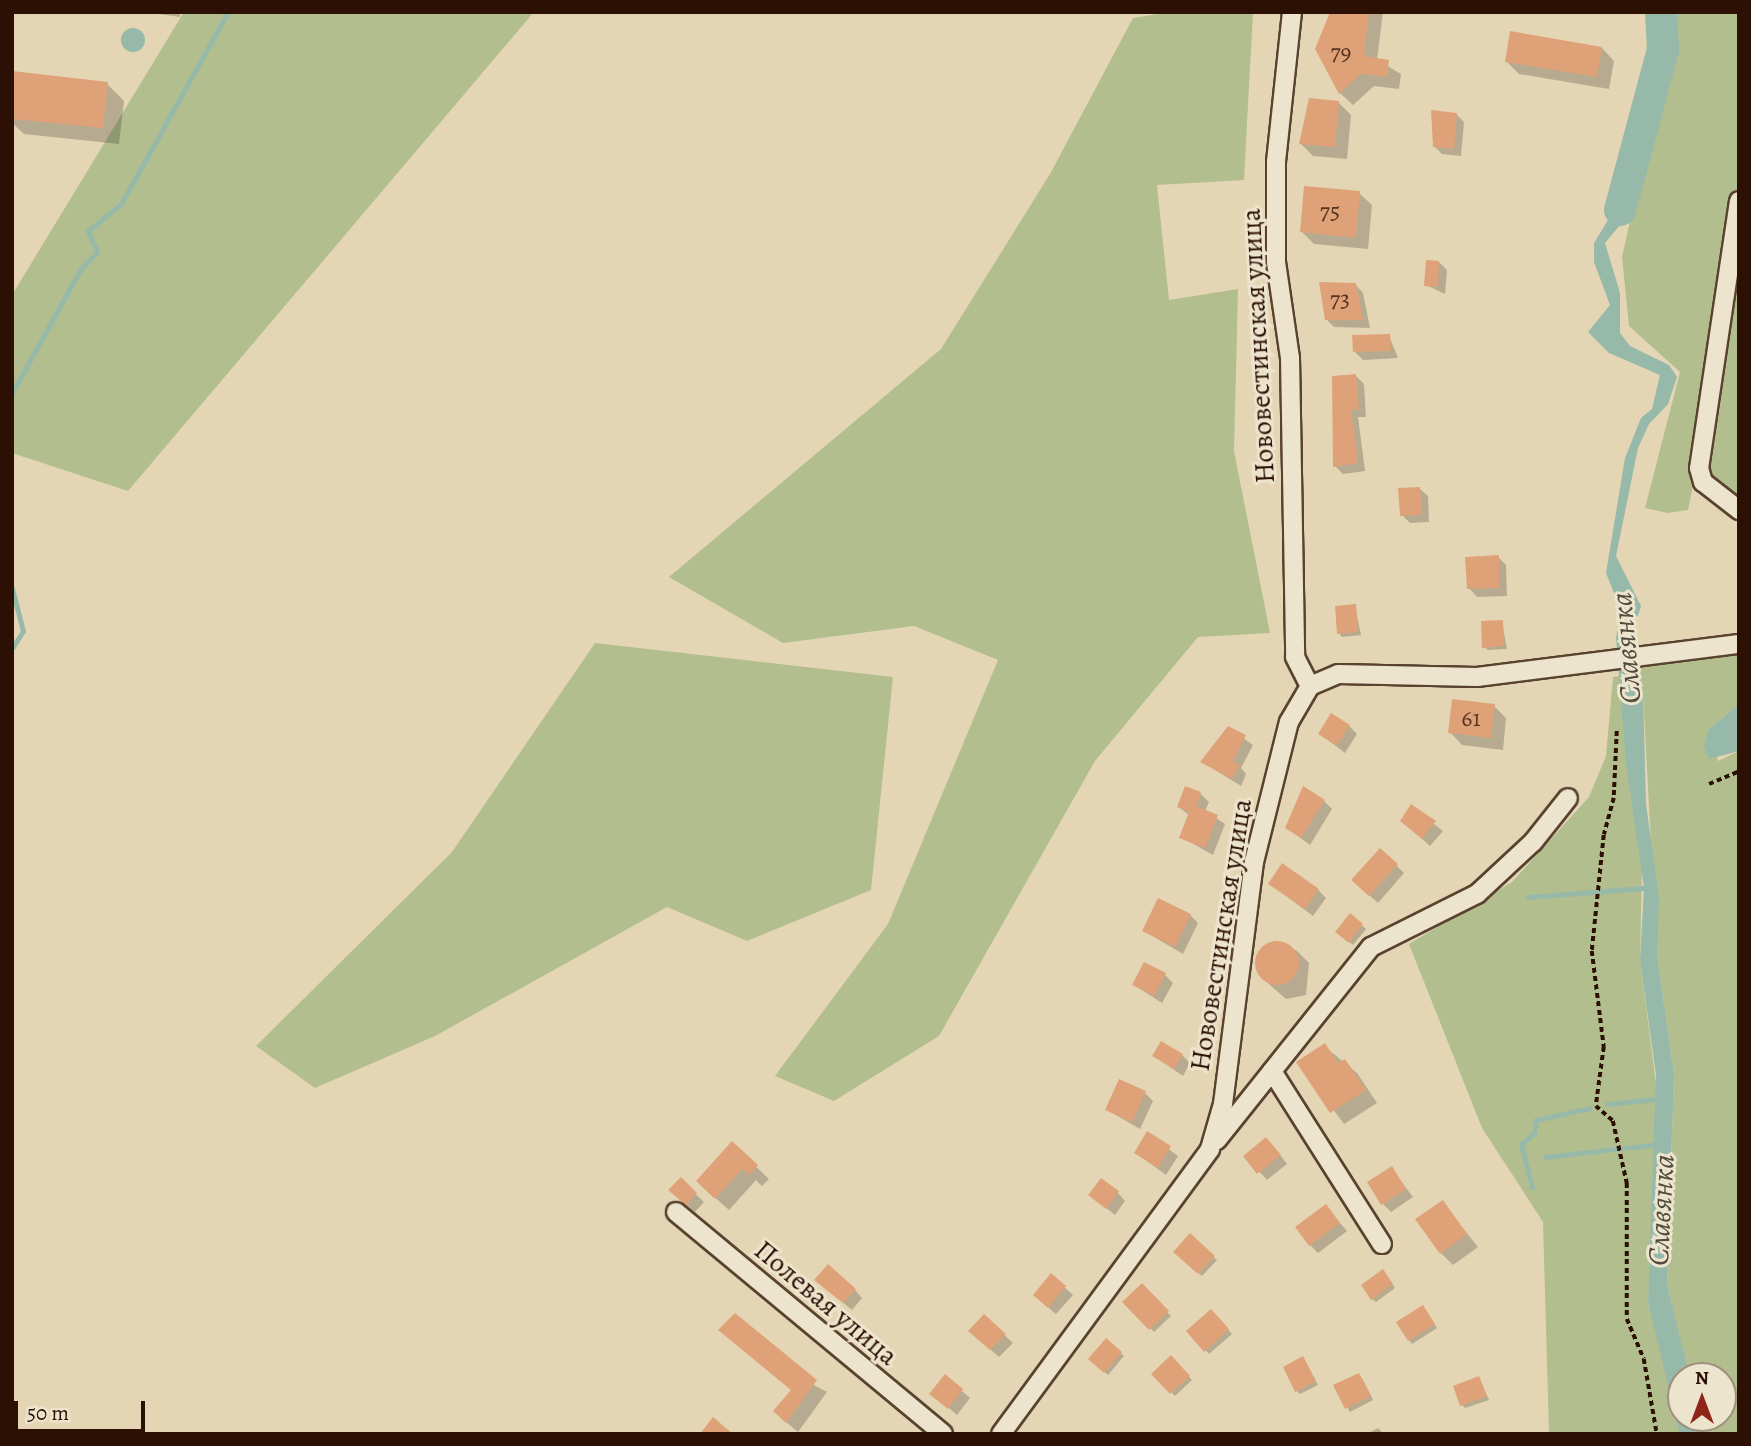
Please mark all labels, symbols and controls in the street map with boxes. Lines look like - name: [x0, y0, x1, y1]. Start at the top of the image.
- house number: 79: [1331, 39, 1351, 67]
- house number: 75: [1320, 198, 1340, 226]
- street label: Нововестинская улица: [1234, 208, 1282, 484]
- house number: 73: [1330, 286, 1350, 314]
- water label: Славянка: [1603, 591, 1649, 705]
- house number: 61: [1461, 705, 1481, 733]
- street label: Нововестинская улица: [1183, 797, 1259, 1073]
- water label: Славянка: [1640, 1153, 1682, 1267]
- street label: Полевая улица: [747, 1233, 905, 1373]
- north arrow: [1667, 1362, 1737, 1432]
- text: N: [1695, 1365, 1709, 1391]
- scale bar: [18, 1386, 149, 1430]
- text: 50 m: [27, 1399, 69, 1427]

